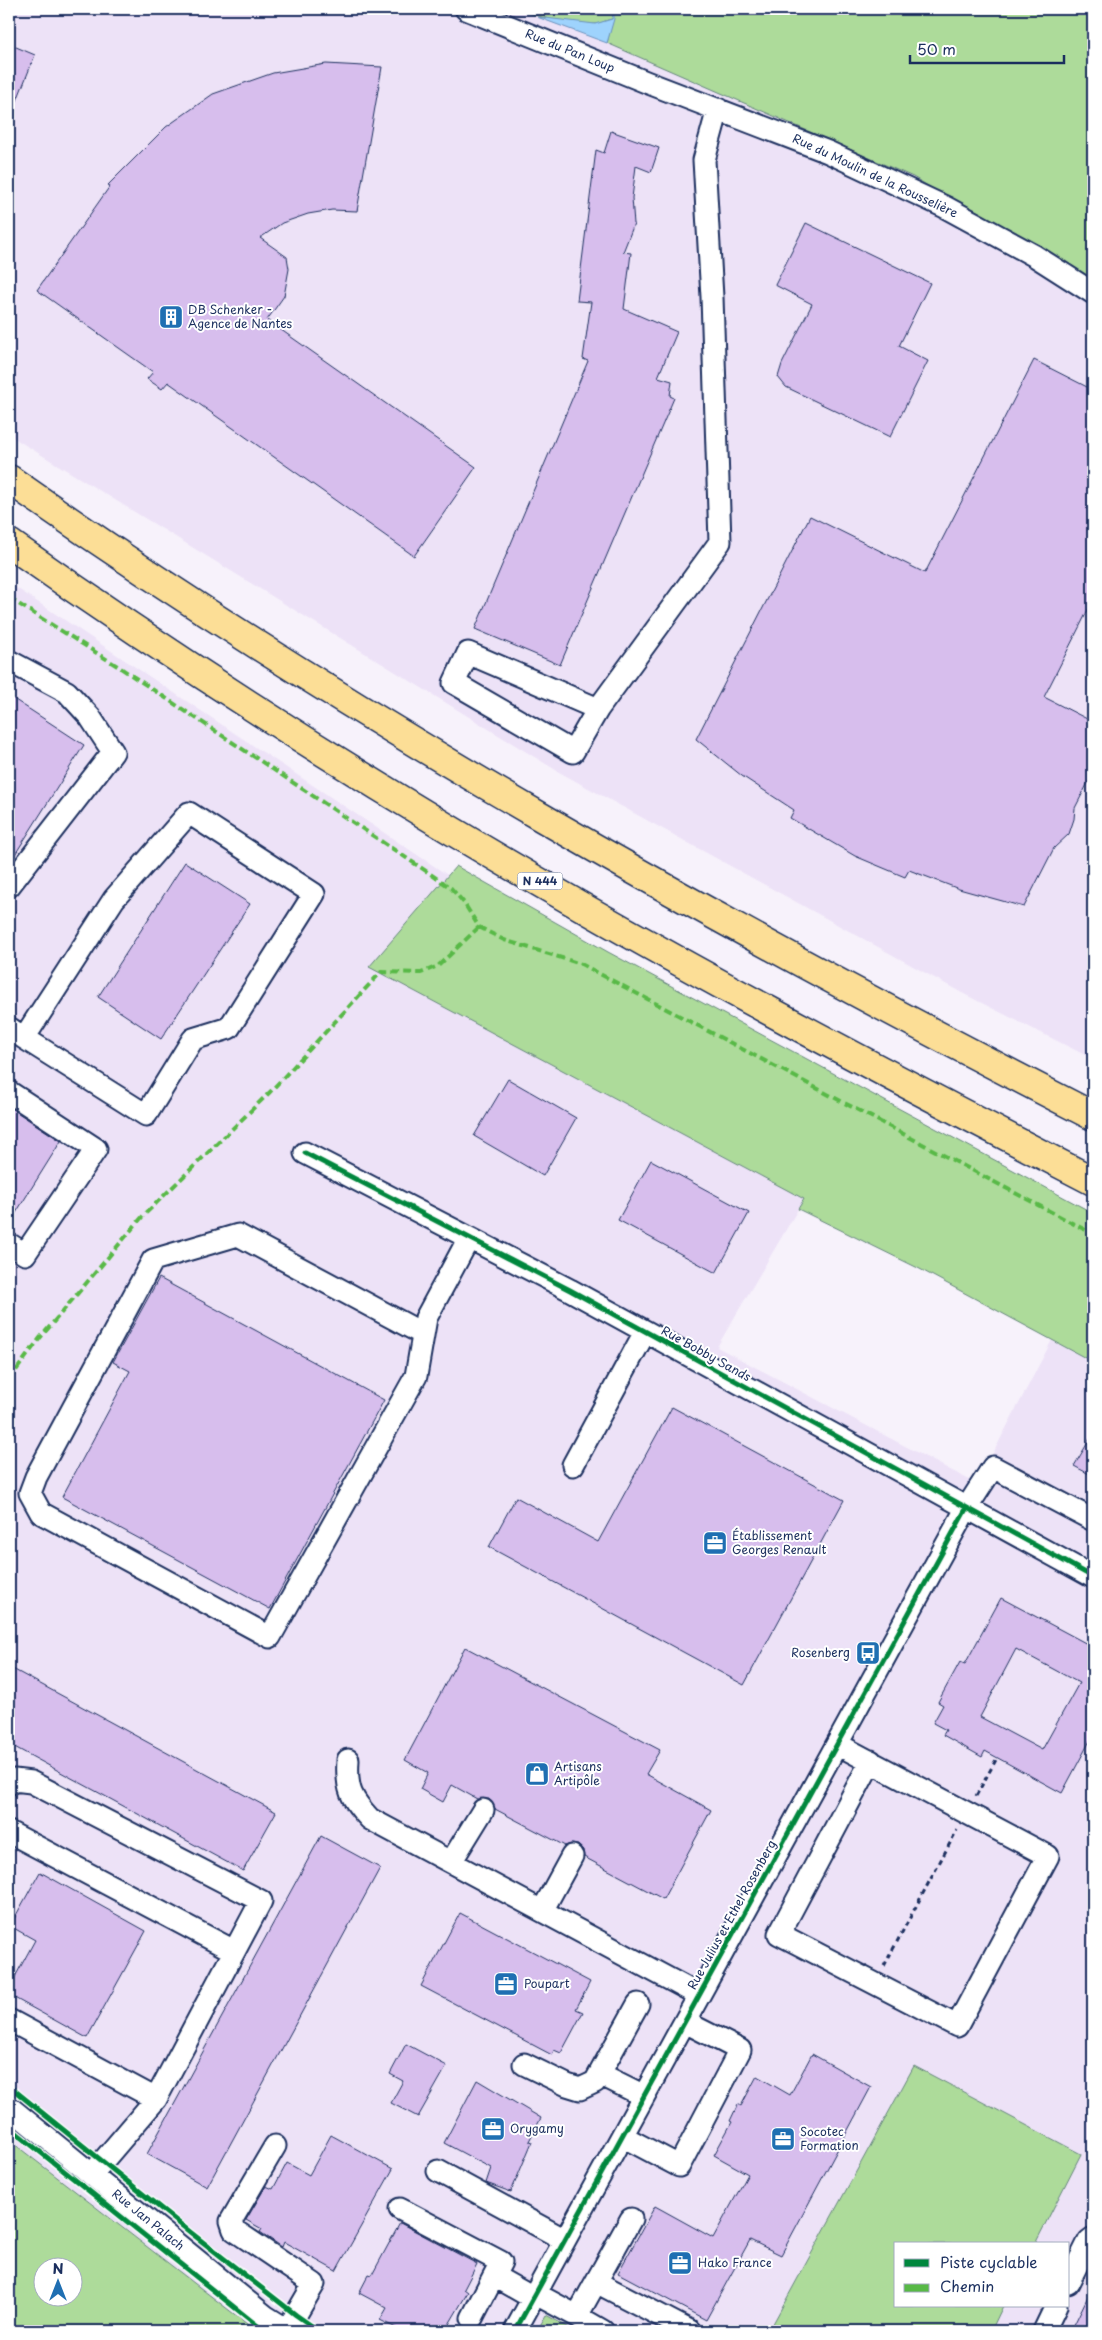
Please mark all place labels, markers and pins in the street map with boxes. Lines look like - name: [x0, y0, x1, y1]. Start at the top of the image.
- place label: DB Schenker - Agence de Nantes: [188, 300, 293, 332]
- building icon: DB Schenker - Agence de Nantes: [158, 304, 184, 330]
- place label: Établissement Georges Renault: [732, 1526, 827, 1558]
- office icon: Établissement Georges Renault: [702, 1530, 728, 1556]
- bus stop icon: Rosenberg: [855, 1640, 881, 1666]
- place label: Rosenberg: [791, 1643, 850, 1661]
- place label: Artisans Artipôle: [554, 1757, 602, 1789]
- shop icon: Artisans Artipôle: [524, 1761, 550, 1787]
- office icon: Poupart: [493, 1971, 519, 1997]
- place label: Poupart: [524, 1974, 570, 1992]
- office icon: Orygamy: [480, 2116, 506, 2142]
- place label: Orygamy: [510, 2119, 564, 2137]
- place label: Socotec Formation: [800, 2122, 859, 2154]
- office icon: Socotec Formation: [770, 2126, 796, 2152]
- office icon: Hako France: [667, 2250, 693, 2276]
- place label: Hako France: [698, 2253, 772, 2271]

